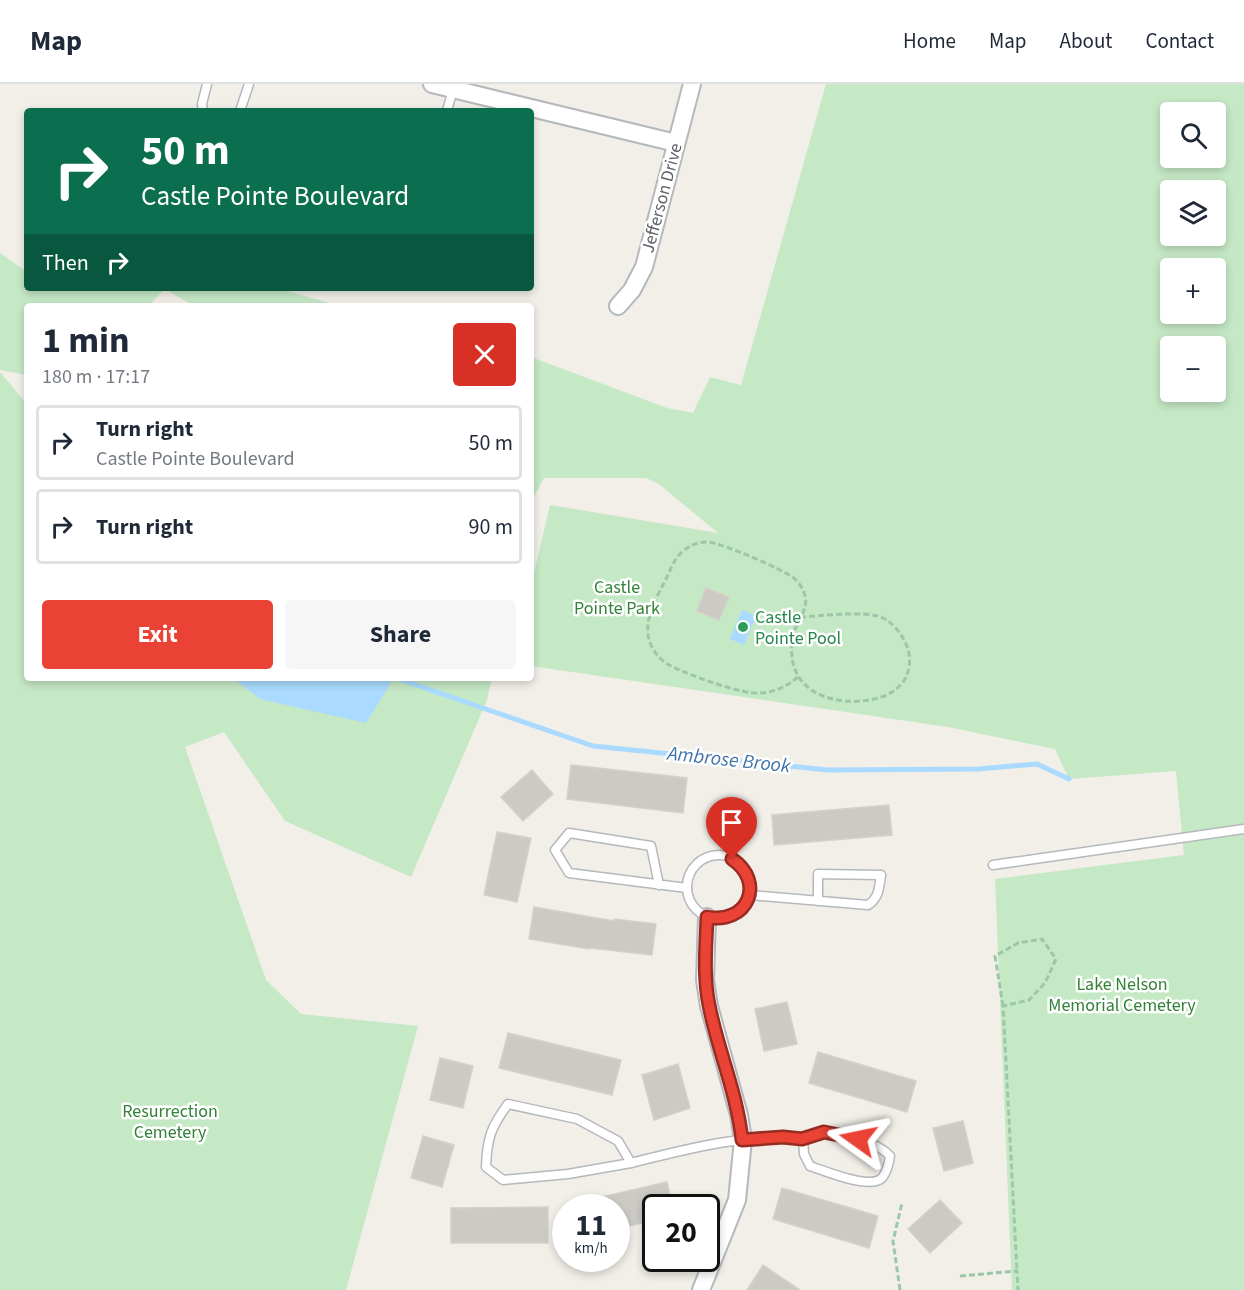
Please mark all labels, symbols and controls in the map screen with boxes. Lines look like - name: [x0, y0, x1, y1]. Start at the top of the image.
- text: Map: [30, 21, 82, 61]
- text: Home: [903, 26, 956, 56]
- text: Map: [989, 26, 1027, 56]
- text: About: [1060, 26, 1112, 56]
- text: Contact: [1145, 26, 1214, 56]
- map controls: [1160, 102, 1226, 402]
- button: search: [1160, 102, 1226, 168]
- text: 50 m: [141, 121, 230, 181]
- icon: right: [42, 132, 120, 210]
- street label: Jefferson Drive: [635, 140, 689, 256]
- text: Castle Pointe Boulevard: [141, 177, 409, 216]
- button: layers: [1160, 180, 1226, 246]
- icon: right: [101, 246, 134, 279]
- text: Then: [42, 247, 89, 279]
- button: +: [1160, 258, 1226, 324]
- text: 1 min: [42, 315, 130, 366]
- button: close: [453, 323, 516, 386]
- button: −: [1160, 336, 1226, 402]
- text: 180 m · 17:17: [42, 363, 150, 391]
- text: Turn right: [96, 413, 193, 445]
- icon: right: [45, 426, 78, 459]
- text: 50 m: [468, 427, 513, 459]
- text: Castle Pointe Boulevard: [96, 445, 295, 473]
- icon: right: [45, 510, 78, 543]
- text: Turn right: [96, 511, 193, 543]
- text: 90 m: [468, 511, 513, 543]
- park label: Castle Pointe Park: [574, 575, 660, 621]
- button: Exit: [42, 600, 273, 669]
- button: Share: [285, 600, 516, 669]
- place label: Castle Pointe Pool: [755, 605, 841, 651]
- marker: Castle Pointe Pool: [736, 620, 750, 634]
- water label: Ambrose Brook: [664, 739, 792, 780]
- pin: [706, 797, 757, 859]
- icon: arrive: [715, 806, 748, 839]
- park label: Lake Nelson Memorial Cemetery: [1048, 972, 1196, 1018]
- park label: Resurrection Cemetery: [122, 1099, 218, 1145]
- position arrow: [826, 1107, 890, 1171]
- speed limit sign: 20: [642, 1194, 720, 1272]
- text: 11: [575, 1204, 607, 1247]
- text: km/h: [574, 1238, 608, 1259]

